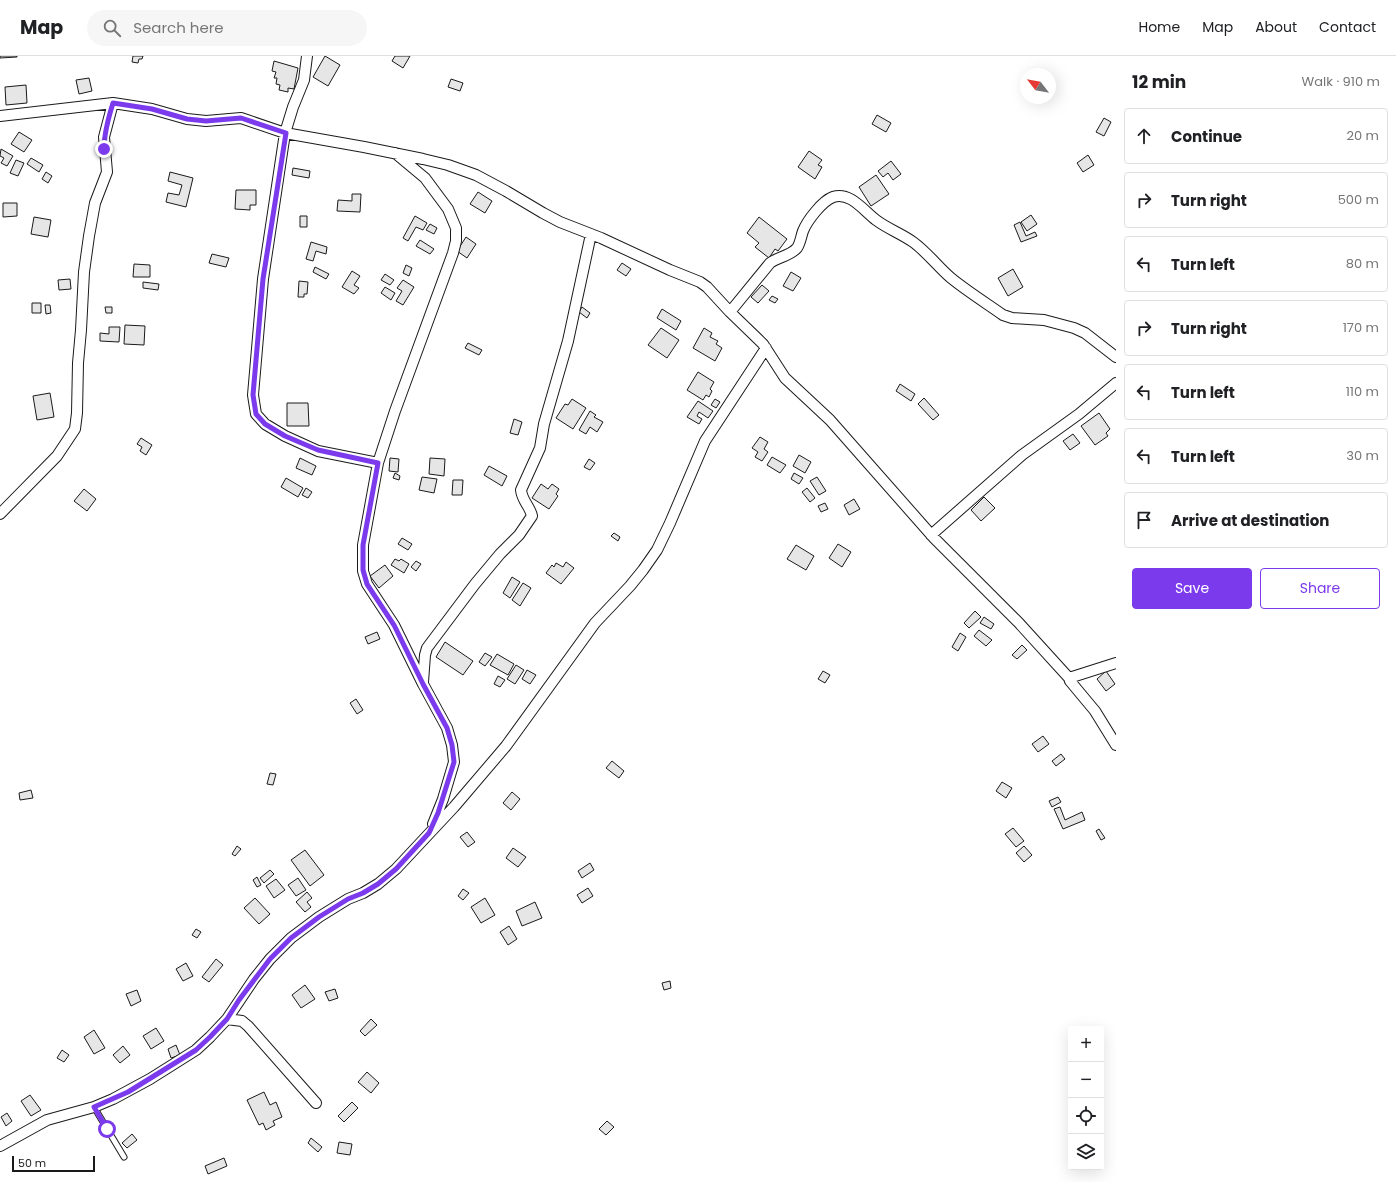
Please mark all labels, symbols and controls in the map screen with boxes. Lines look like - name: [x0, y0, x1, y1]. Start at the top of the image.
- search box: [87, 10, 367, 46]
- text: Map: [20, 14, 63, 41]
- icon: search: [101, 17, 123, 39]
- text: Search here: [133, 17, 224, 38]
- text: Home: [1138, 17, 1180, 37]
- text: Map: [1202, 17, 1233, 37]
- text: About: [1255, 17, 1297, 37]
- text: Contact: [1319, 17, 1376, 37]
- north arrow: [1020, 68, 1056, 104]
- text: 12 min: [1132, 70, 1186, 94]
- text: Walk · 910 m: [1302, 72, 1380, 91]
- icon: ahead: [1133, 125, 1155, 147]
- text: Continue: [1171, 126, 1242, 147]
- text: 20 m: [1346, 126, 1379, 145]
- route end: [95, 140, 113, 158]
- icon: right: [1133, 189, 1155, 211]
- text: Turn right: [1171, 190, 1247, 211]
- text: 500 m: [1338, 190, 1379, 209]
- icon: left: [1133, 253, 1155, 275]
- text: Turn left: [1171, 254, 1235, 275]
- text: 80 m: [1346, 254, 1379, 273]
- icon: right: [1133, 317, 1155, 339]
- text: Turn right: [1171, 318, 1247, 339]
- text: 170 m: [1343, 318, 1379, 337]
- icon: left: [1133, 381, 1155, 403]
- text: Turn left: [1171, 382, 1235, 403]
- text: 110 m: [1346, 382, 1379, 401]
- icon: left: [1133, 445, 1155, 467]
- text: Turn left: [1171, 446, 1235, 467]
- text: 30 m: [1346, 446, 1379, 465]
- icon: arrive: [1133, 509, 1155, 531]
- text: Arrive at destination: [1171, 510, 1329, 531]
- button: Save: [1132, 568, 1252, 609]
- button: Share: [1260, 568, 1380, 609]
- map controls: [1068, 1026, 1104, 1170]
- button: +: [1068, 1026, 1104, 1062]
- button: −: [1068, 1062, 1104, 1098]
- button: locate: [1068, 1098, 1104, 1134]
- route start: [98, 1120, 116, 1138]
- button: layers: [1068, 1134, 1104, 1170]
- scale bar: [12, 1154, 95, 1173]
- text: 50 m: [18, 1155, 46, 1171]

